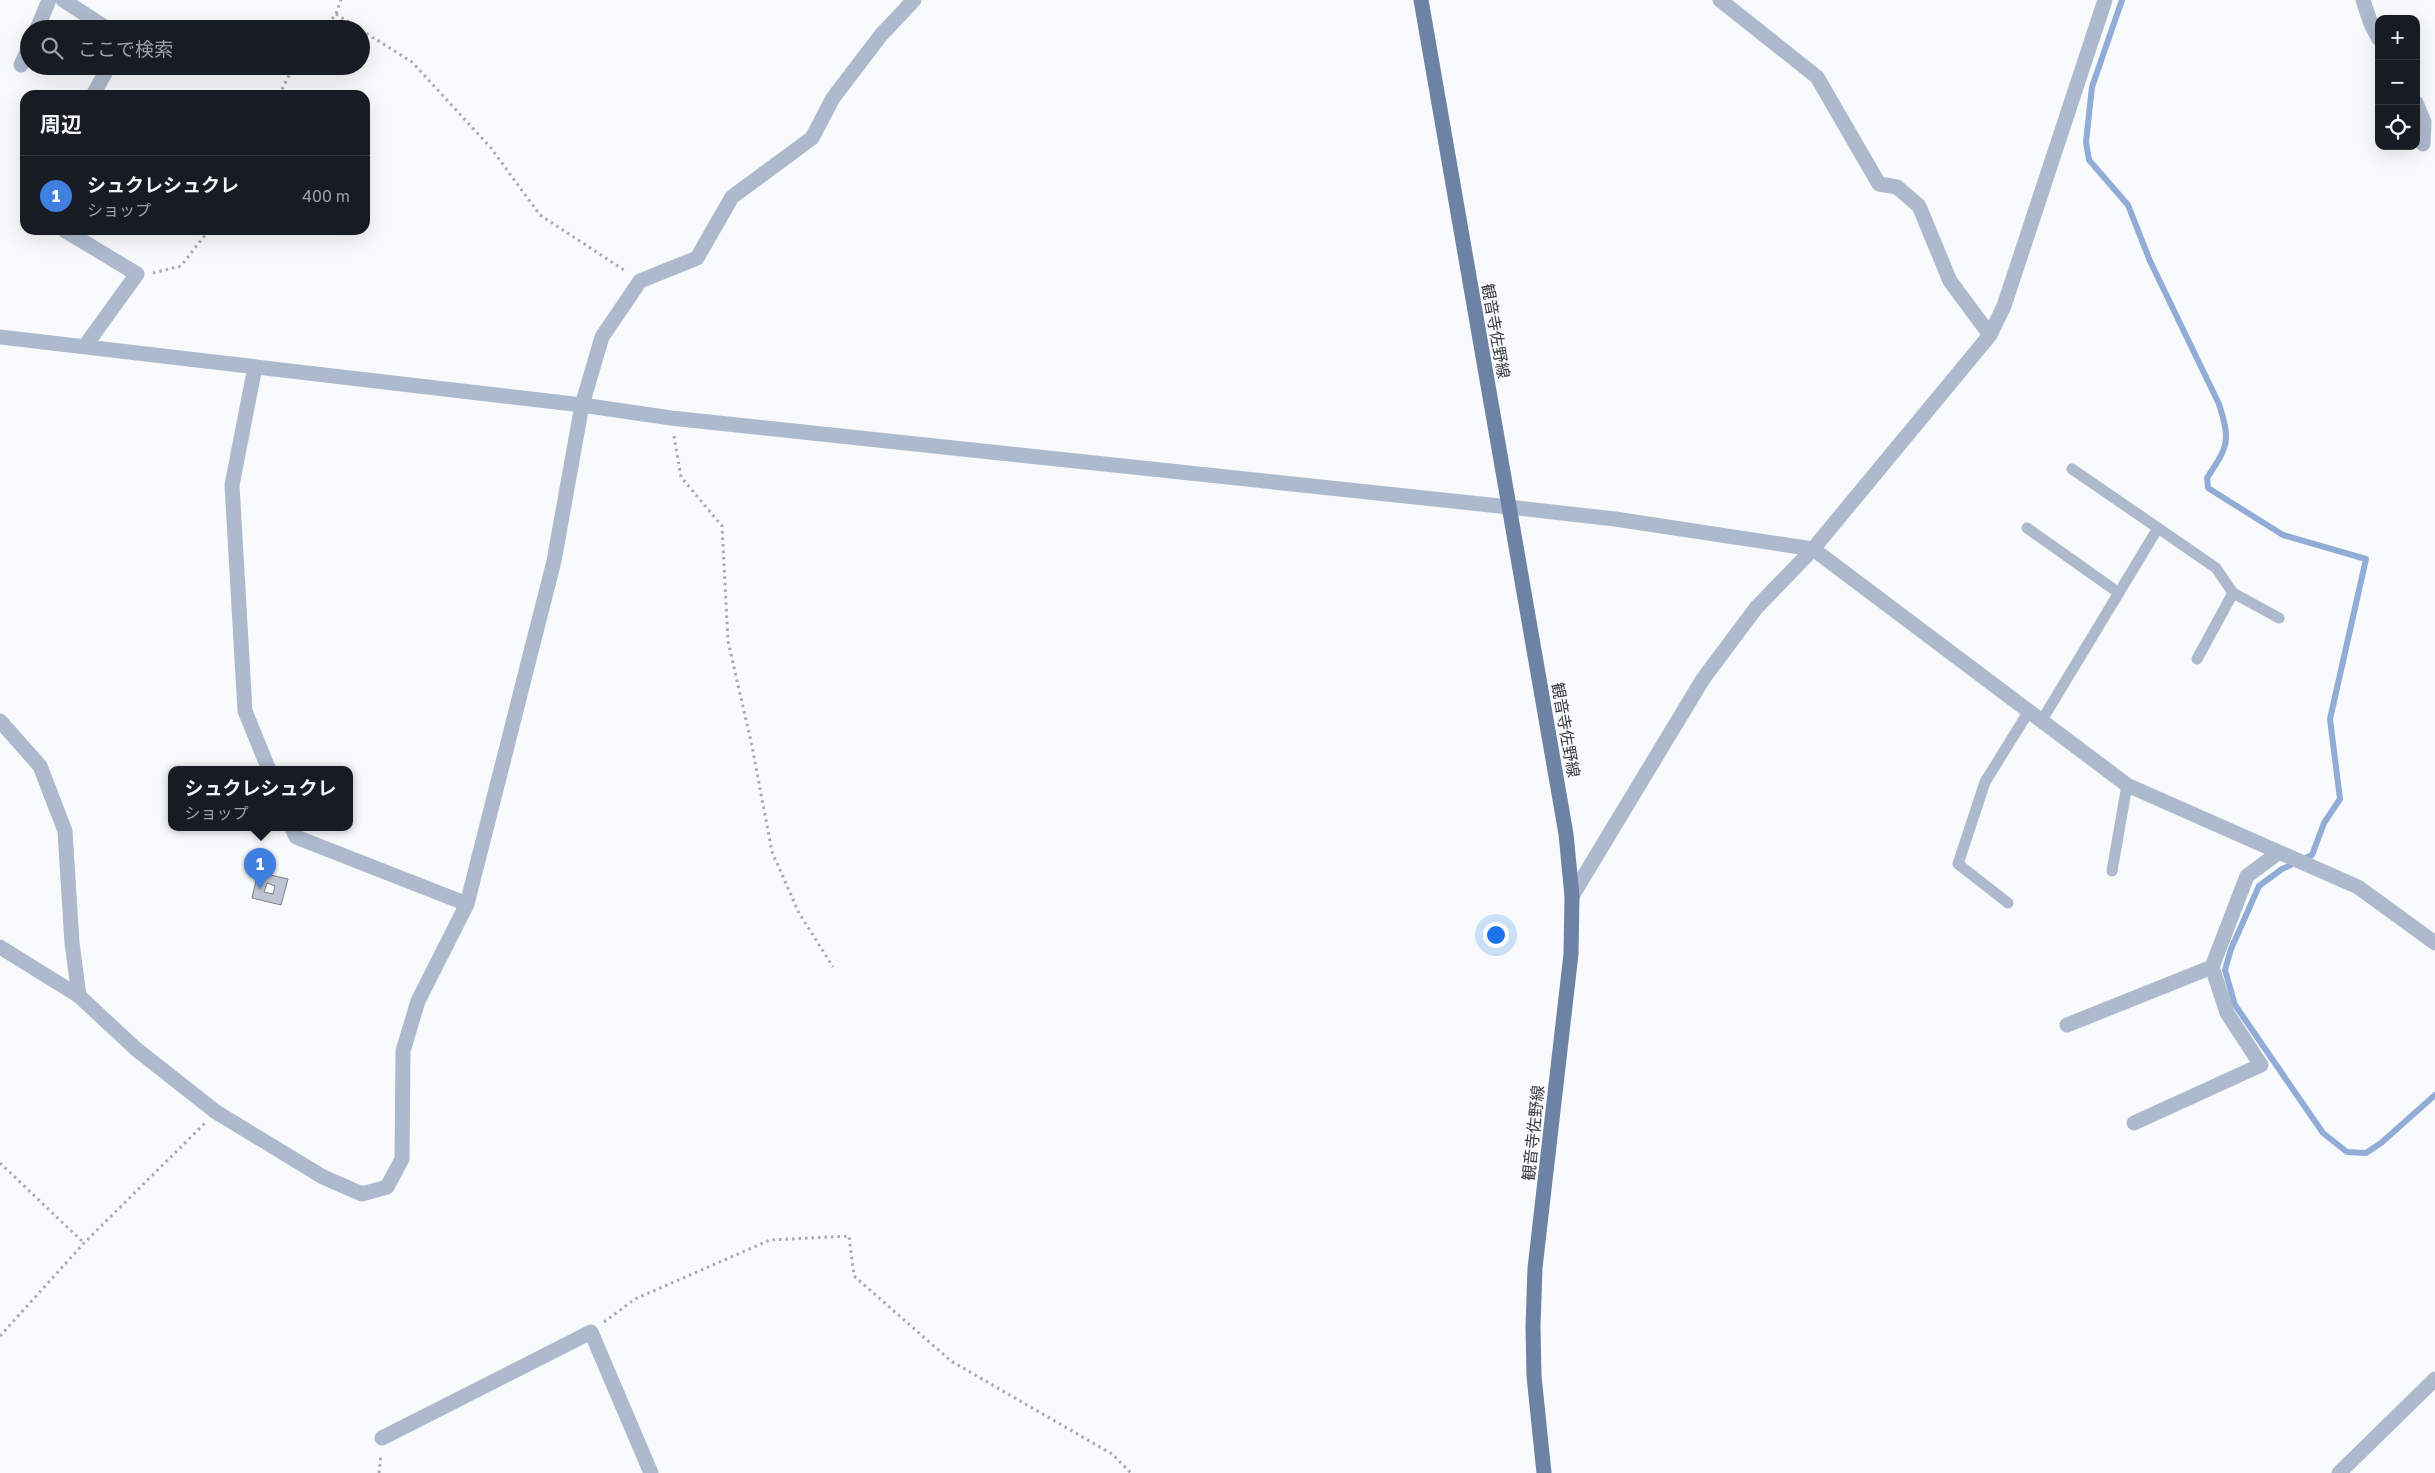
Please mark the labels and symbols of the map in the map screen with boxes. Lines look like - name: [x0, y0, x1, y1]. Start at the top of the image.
- street label: 観音寺佐野線: [1478, 282, 1514, 380]
- street label: 観音寺佐野線: [1548, 681, 1584, 779]
- pin: 1: [244, 848, 276, 889]
- your location: [1483, 922, 1509, 948]
- street label: 観音寺佐野線: [1518, 1084, 1548, 1182]

